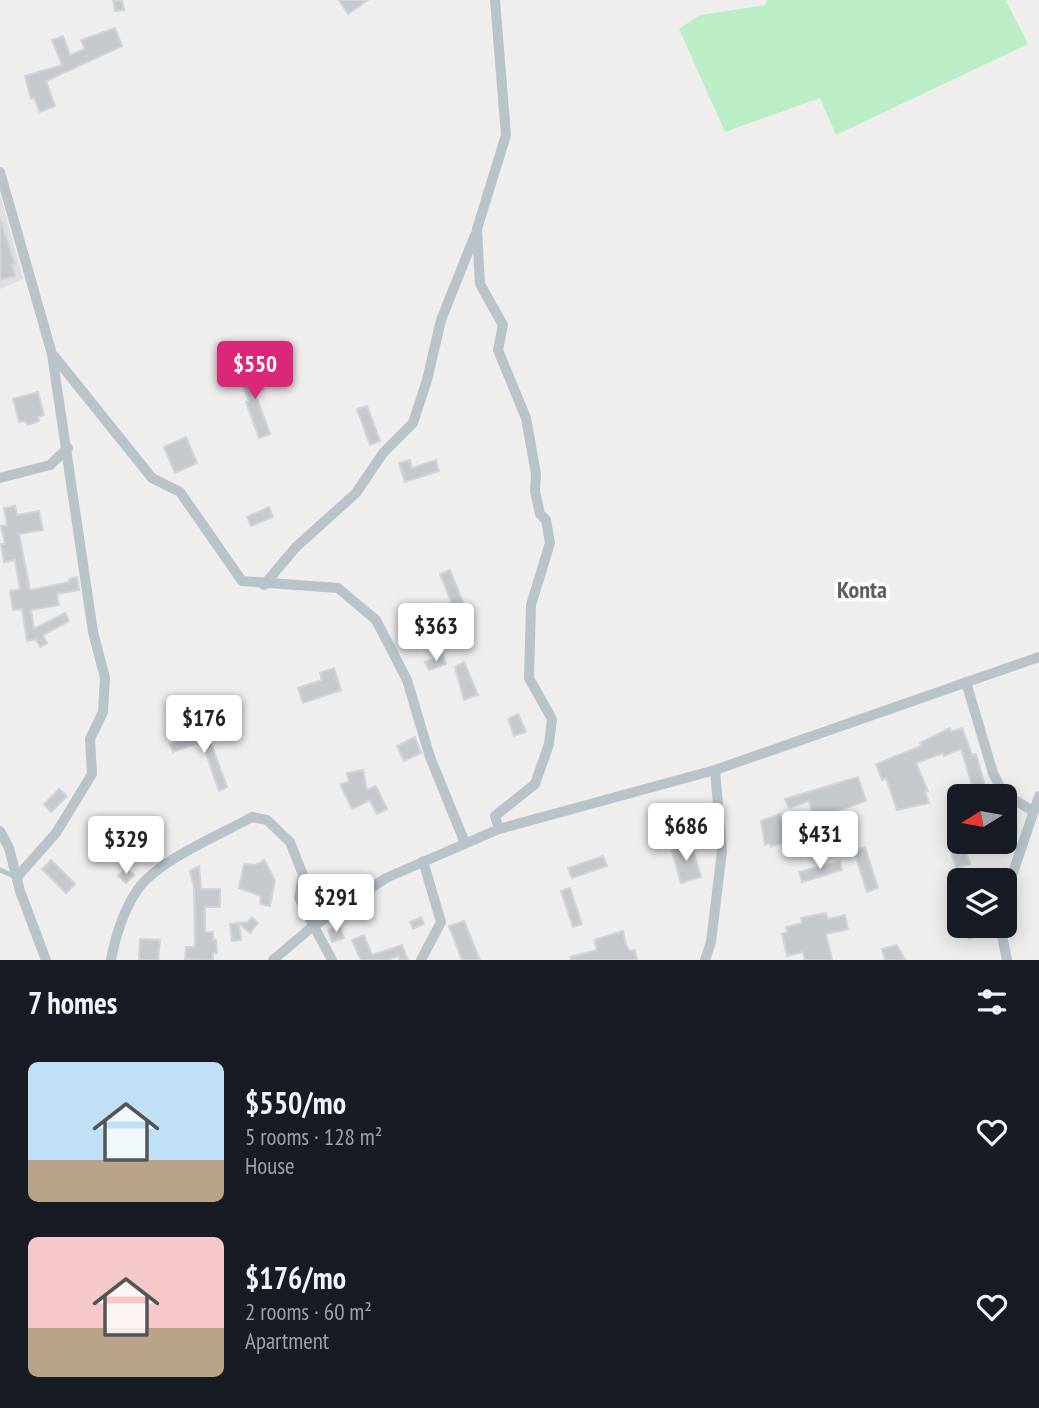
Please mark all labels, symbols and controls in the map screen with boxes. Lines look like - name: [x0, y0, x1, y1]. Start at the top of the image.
- pin: $550: [214, 342, 296, 401]
- text: $550: [233, 349, 277, 378]
- district label: Konta: [837, 574, 887, 605]
- pin: $363: [395, 604, 477, 663]
- text: $363: [414, 611, 458, 640]
- pin: $176: [163, 696, 245, 755]
- text: $176: [182, 703, 226, 732]
- north arrow: [947, 784, 1017, 854]
- map controls: [947, 784, 1017, 938]
- pin: $686: [645, 804, 727, 863]
- text: $686: [664, 811, 708, 840]
- pin: $431: [779, 812, 861, 871]
- pin: $329: [85, 816, 167, 876]
- text: $431: [798, 819, 842, 848]
- text: $329: [104, 824, 148, 853]
- button: layers: [947, 868, 1017, 938]
- pin: $291: [295, 874, 377, 934]
- text: $291: [314, 882, 358, 911]
- text: 7 homes: [28, 983, 117, 1022]
- icon: filters: [973, 983, 1011, 1021]
- text: $550/mo: [245, 1083, 346, 1122]
- icon: home: [84, 1090, 168, 1174]
- icon: heart: [973, 1113, 1011, 1151]
- text: 5 rooms · 128 m²: [245, 1122, 382, 1151]
- text: House: [245, 1151, 295, 1180]
- text: $176/mo: [245, 1258, 346, 1297]
- icon: home: [84, 1265, 168, 1349]
- icon: heart: [973, 1288, 1011, 1326]
- text: 2 rooms · 60 m²: [245, 1297, 372, 1326]
- text: Apartment: [245, 1326, 329, 1355]

